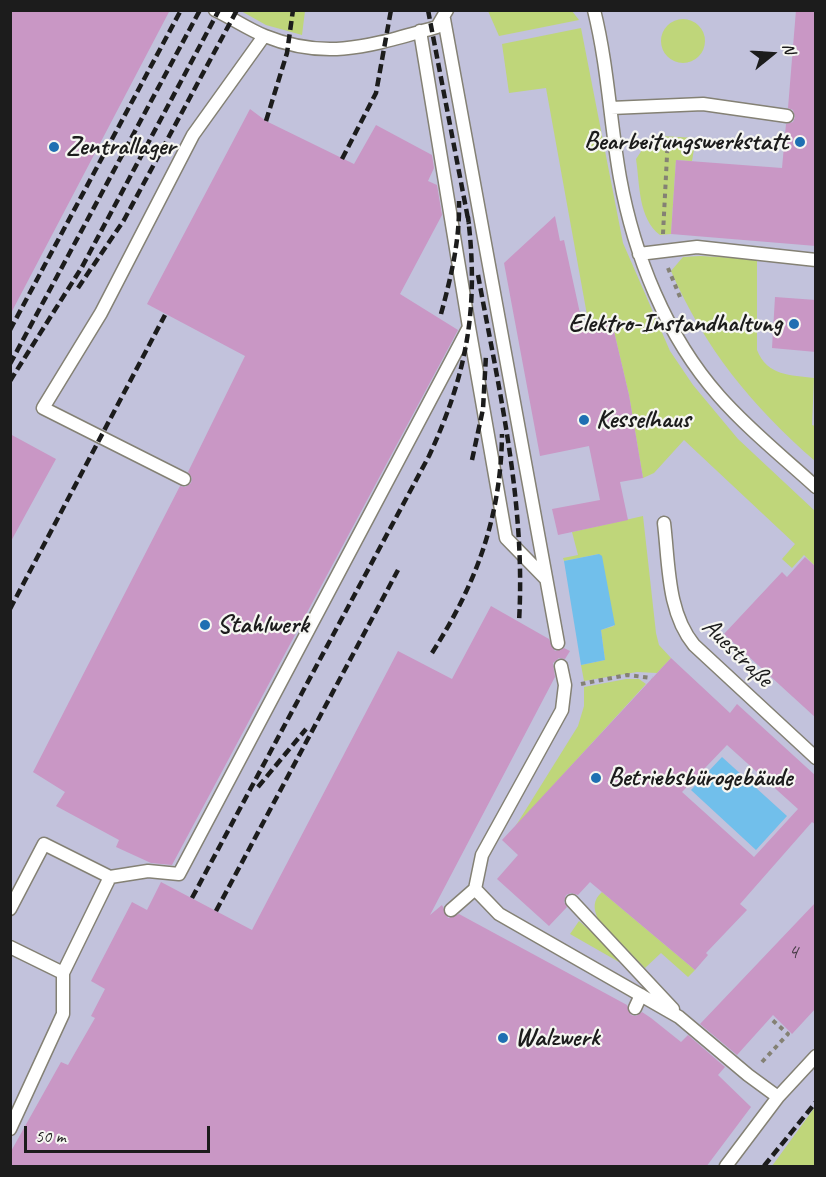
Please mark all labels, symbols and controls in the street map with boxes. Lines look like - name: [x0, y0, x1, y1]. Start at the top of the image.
- north arrow: [742, 24, 802, 84]
- text: N: [778, 41, 800, 56]
- place label: Bearbeitungswerkstatt: [584, 126, 788, 158]
- place label: Zentrallager: [66, 131, 175, 163]
- marker: Bearbeitungswerkstatt: [793, 135, 807, 149]
- marker: Zentrallager: [47, 140, 61, 154]
- place label: Elektro-Instandhaltung: [568, 308, 782, 340]
- marker: Elektro-Instandhaltung: [787, 317, 801, 331]
- place label: Kesselhaus: [596, 404, 690, 436]
- marker: Kesselhaus: [577, 413, 591, 427]
- place label: Stahlwerk: [217, 609, 308, 641]
- street label: Auestraße: [695, 612, 779, 694]
- marker: Stahlwerk: [198, 618, 212, 632]
- place label: Betriebsbürogebäude: [608, 762, 792, 794]
- marker: Betriebsbürogebäude: [589, 771, 603, 785]
- house number: 4: [788, 939, 798, 965]
- place label: Walzwerk: [515, 1022, 599, 1054]
- marker: Walzwerk: [496, 1031, 510, 1045]
- scale bar: [27, 1114, 213, 1152]
- text: 50 m: [35, 1125, 66, 1147]

